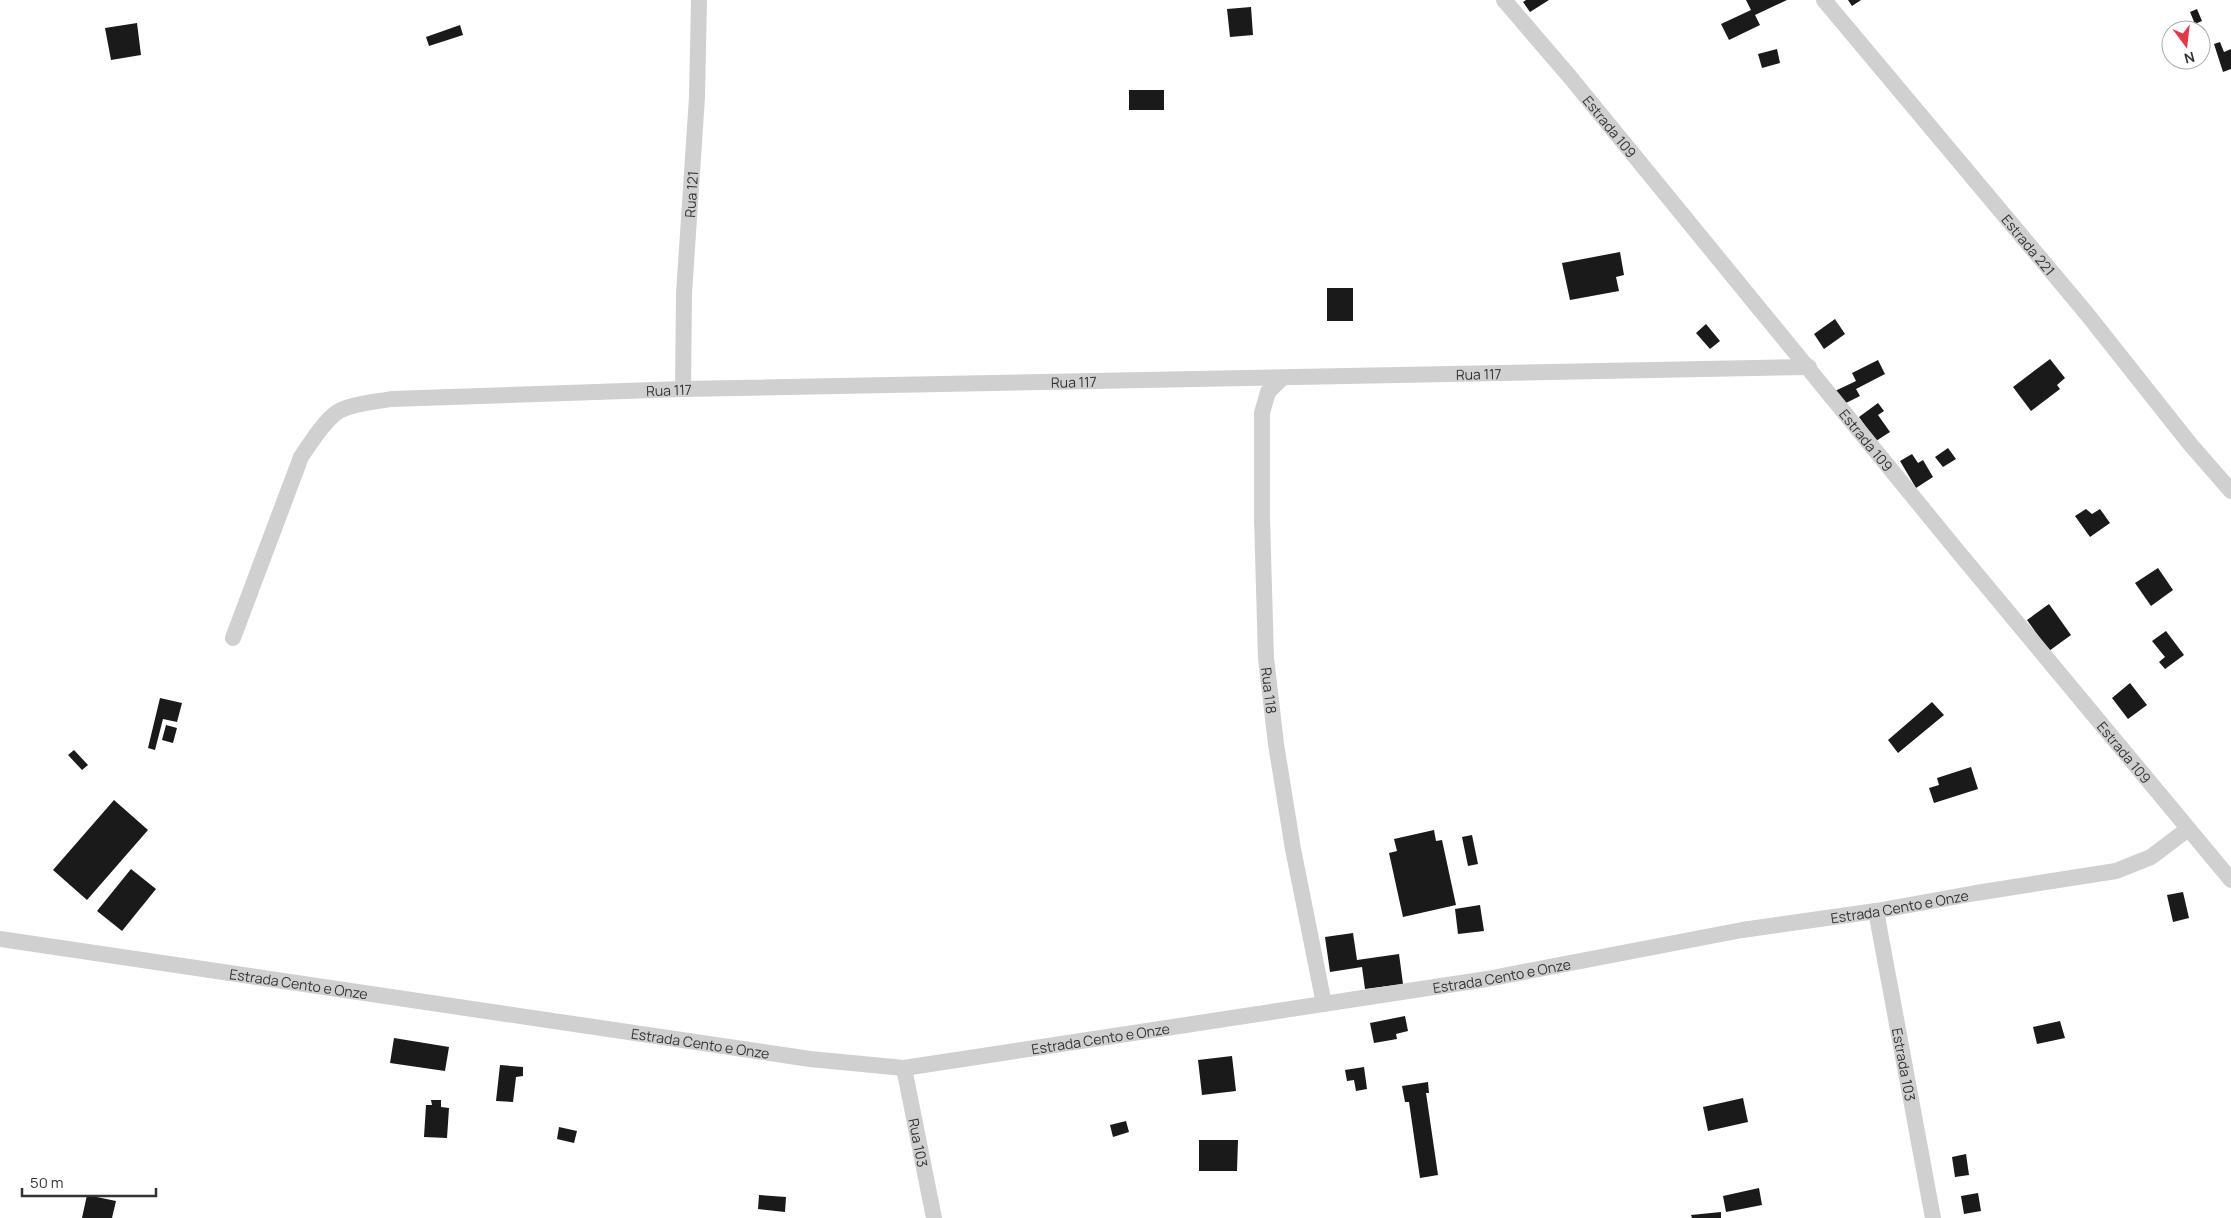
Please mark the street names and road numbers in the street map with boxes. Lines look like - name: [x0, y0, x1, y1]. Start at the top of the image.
- street label: Estrada 109: [1579, 91, 1641, 161]
- street label: Rua 121: [680, 170, 702, 218]
- street label: Estrada 221: [1998, 210, 2060, 279]
- street label: Rua 117: [1456, 364, 1502, 383]
- street label: Rua 117: [1051, 371, 1097, 391]
- street label: Rua 117: [646, 379, 692, 400]
- street label: Estrada 109: [1835, 405, 1898, 475]
- street label: Rua 118: [1258, 666, 1282, 715]
- street label: Estrada 109: [2093, 717, 2156, 787]
- street label: Estrada Cento e Onze: [1829, 885, 1970, 927]
- street label: Estrada Cento e Onze: [1431, 954, 1572, 997]
- street label: Estrada Cento e Onze: [228, 964, 369, 1003]
- street label: Estrada Cento e Onze: [1030, 1018, 1171, 1058]
- street label: Estrada Cento e Onze: [630, 1023, 771, 1062]
- street label: Estrada 103: [1888, 1026, 1921, 1103]
- street label: Rua 103: [905, 1116, 933, 1169]

